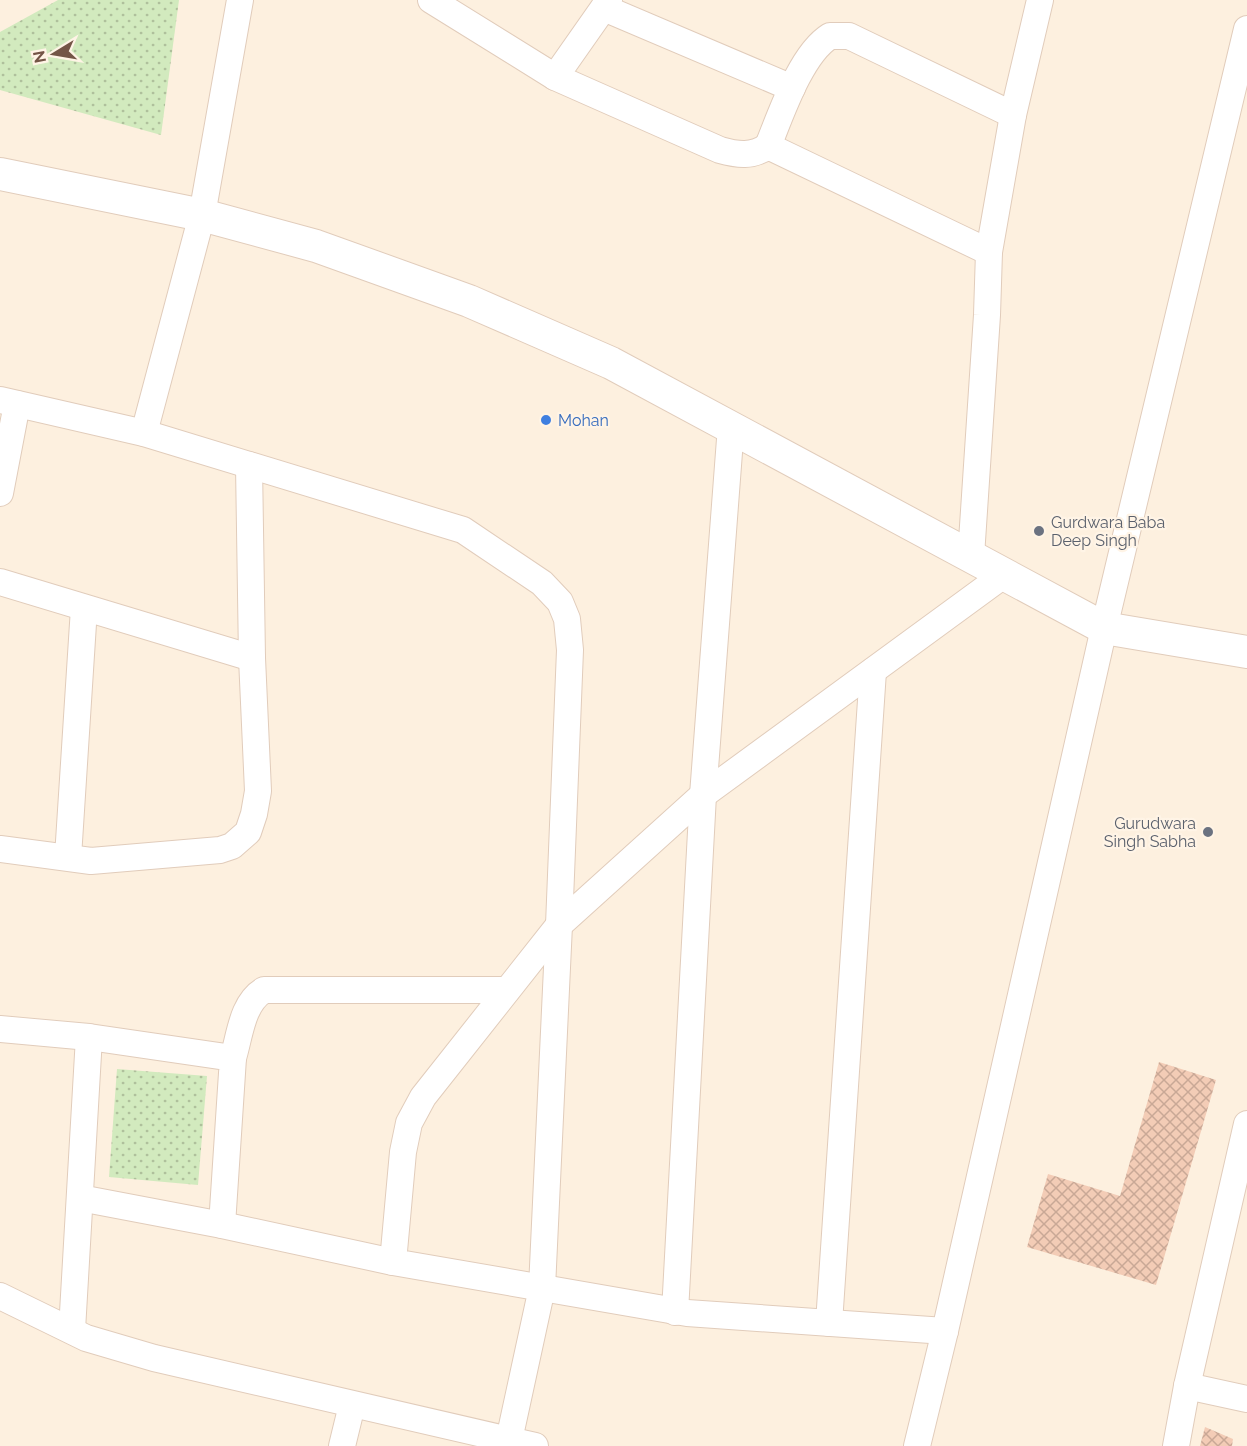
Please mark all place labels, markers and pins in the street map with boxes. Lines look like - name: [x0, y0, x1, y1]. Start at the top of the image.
- place label: Mohan: [558, 411, 609, 430]
- marker: Mohan: [539, 413, 553, 427]
- place label: Gurdwara Baba Deep Singh: [1051, 513, 1165, 550]
- marker: Gurdwara Baba Deep Singh: [1032, 524, 1046, 538]
- place label: Gurudwara Singh Sabha: [1104, 814, 1196, 851]
- marker: Gurudwara Singh Sabha: [1201, 825, 1215, 839]

